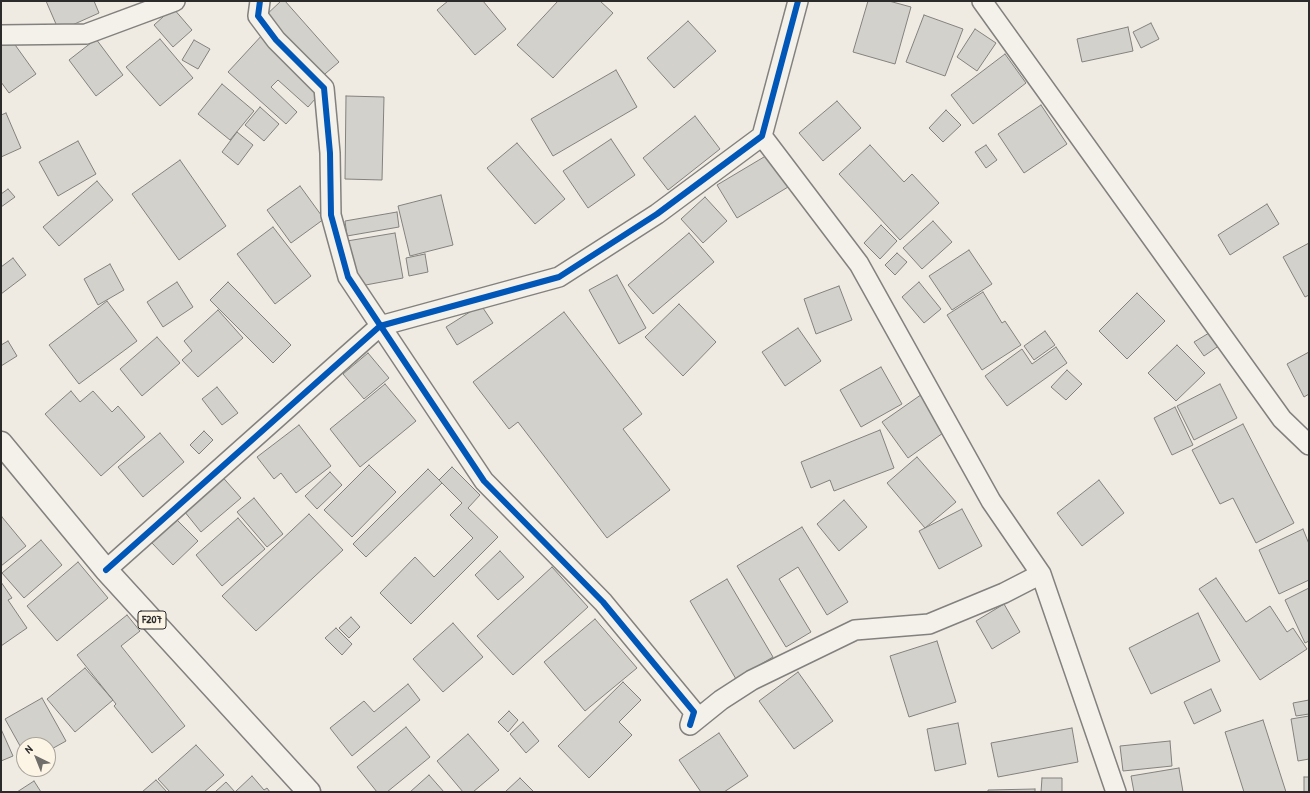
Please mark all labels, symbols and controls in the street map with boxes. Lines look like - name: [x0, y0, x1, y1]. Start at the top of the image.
- road number: F207: [138, 611, 166, 629]
- north arrow: [16, 737, 56, 777]
- text: N: [22, 742, 35, 756]

